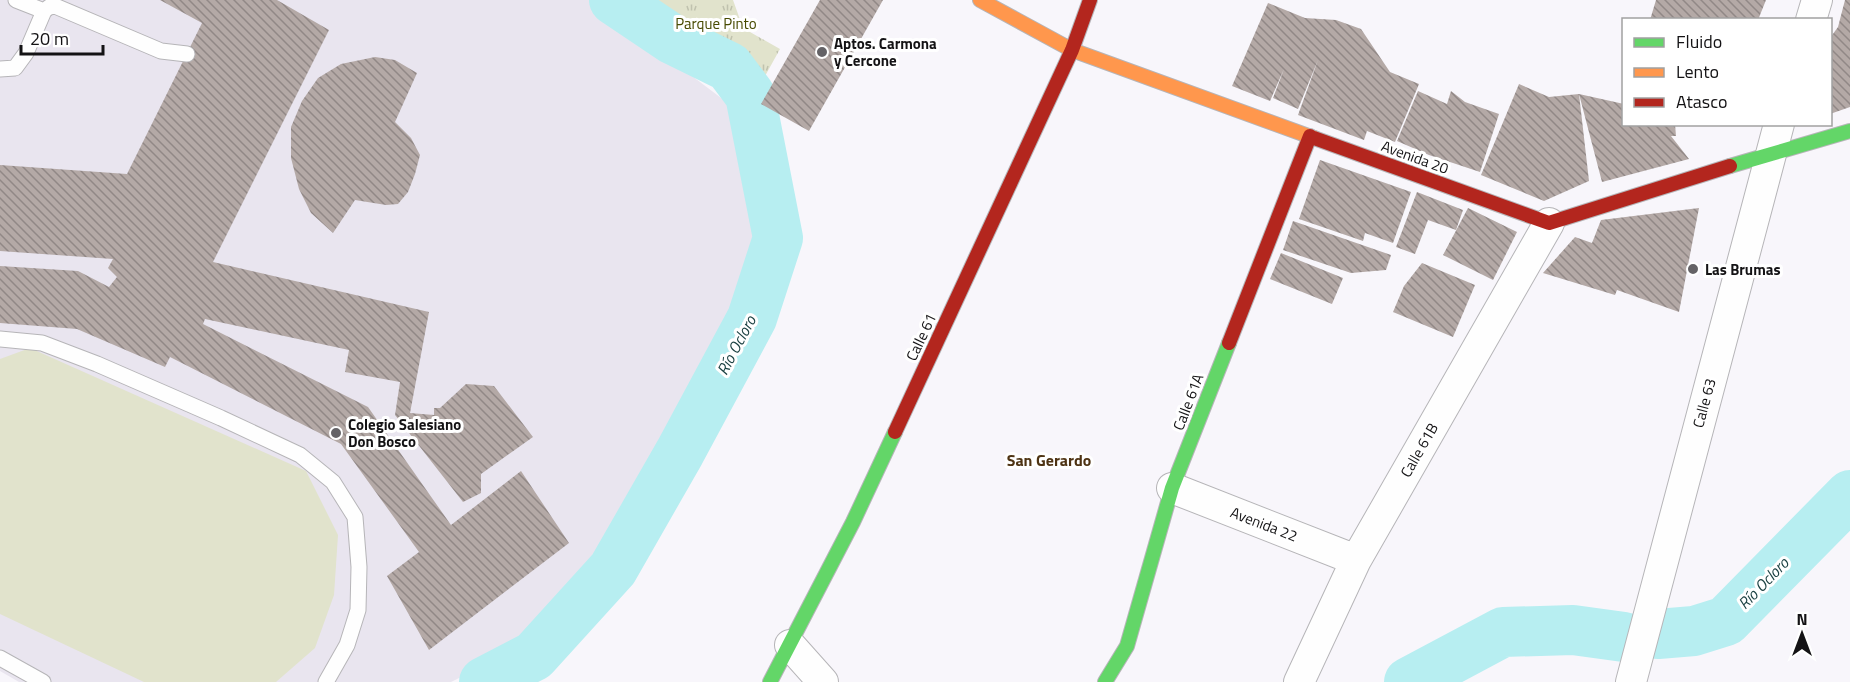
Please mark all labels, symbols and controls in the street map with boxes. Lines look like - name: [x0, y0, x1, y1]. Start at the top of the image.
- park label: Parque Pinto: [675, 12, 757, 35]
- scale bar: [21, 18, 104, 56]
- legend: [1622, 18, 1832, 126]
- text: 20 m: [30, 25, 69, 52]
- text: Fluido: [1676, 28, 1722, 55]
- place label: Aptos. Carmona y Cercone: [834, 32, 937, 72]
- marker: Aptos. Carmona y Cercone: [815, 45, 829, 59]
- text: Lento: [1676, 58, 1719, 85]
- text: Atasco: [1676, 88, 1727, 115]
- street label: Avenida 20: [1378, 134, 1452, 180]
- place label: Las Brumas: [1705, 258, 1780, 281]
- marker: Las Brumas: [1686, 262, 1700, 276]
- street label: Calle 61: [900, 309, 942, 365]
- water label: Río Ocloro: [710, 310, 762, 379]
- street label: Calle 61A: [1167, 370, 1209, 434]
- street label: Calle 63: [1686, 376, 1722, 430]
- place label: Colegio Salesiano Don Bosco: [348, 413, 461, 453]
- street label: Calle 61B: [1394, 418, 1444, 482]
- marker: Colegio Salesiano Don Bosco: [329, 426, 343, 440]
- district label: San Gerardo: [1007, 448, 1091, 472]
- street label: Avenida 22: [1227, 501, 1301, 547]
- water label: Río Ocloro: [1732, 551, 1795, 614]
- north arrow: [1772, 604, 1832, 664]
- text: N: [1796, 607, 1808, 631]

